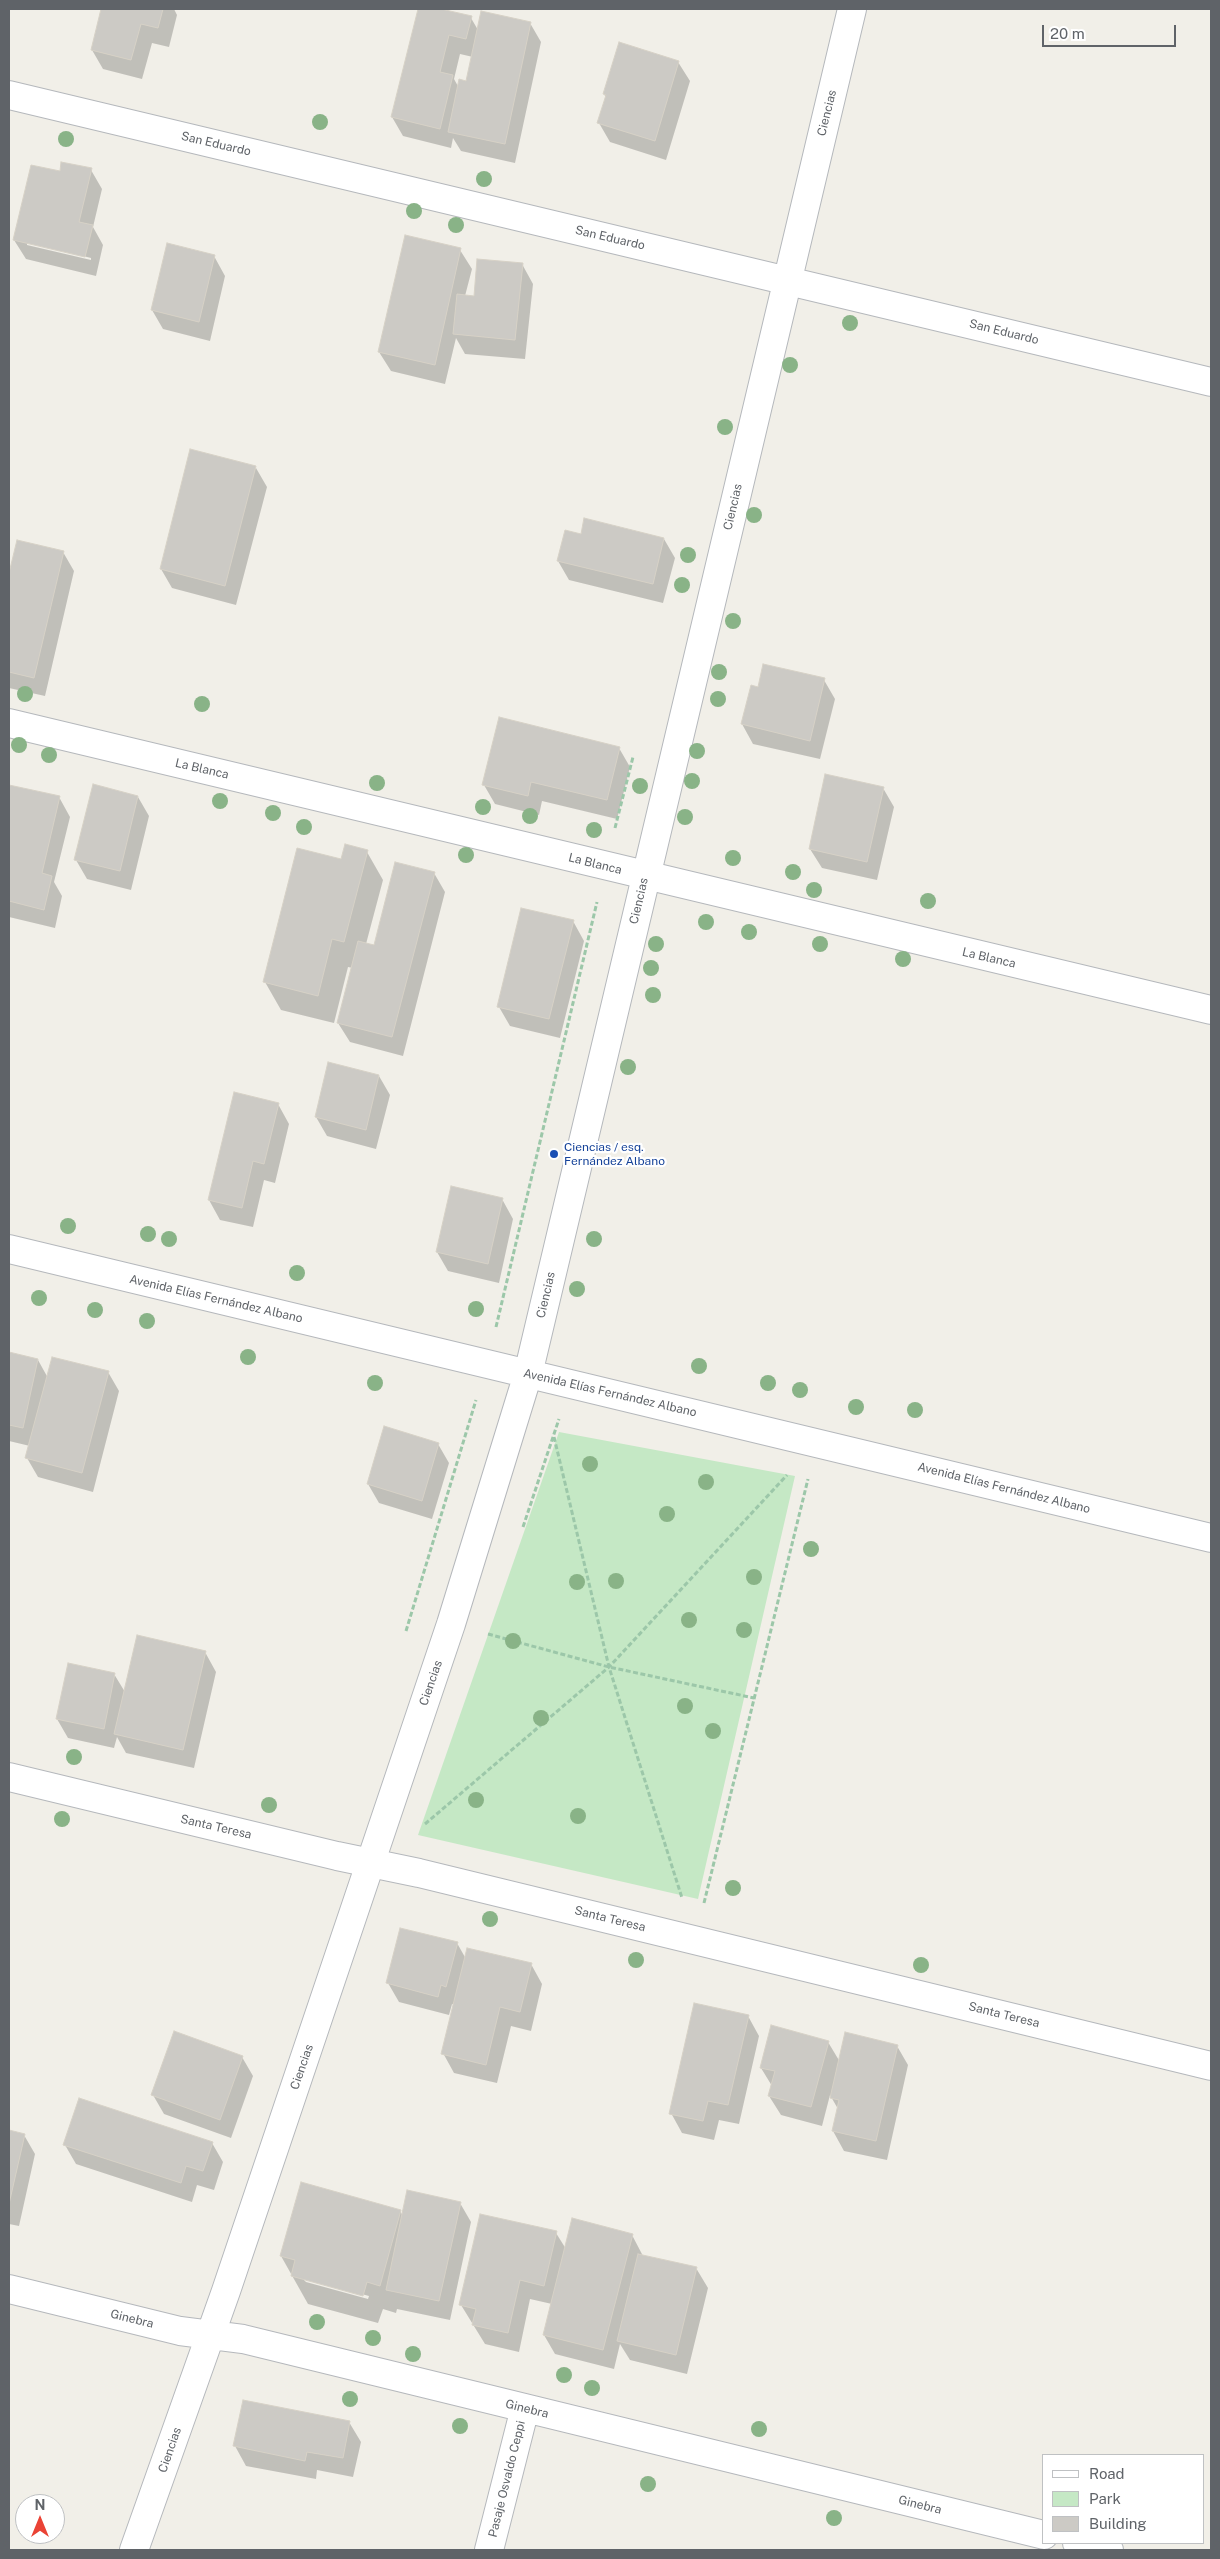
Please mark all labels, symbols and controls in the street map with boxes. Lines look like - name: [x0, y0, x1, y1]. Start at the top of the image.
- scale bar: [1045, 15, 1179, 47]
- text: 20 m: [1050, 25, 1085, 42]
- street label: Ciencias: [814, 88, 840, 138]
- street label: San Eduardo: [180, 129, 252, 159]
- street label: San Eduardo: [574, 223, 646, 253]
- street label: San Eduardo: [968, 316, 1040, 348]
- street label: Ciencias: [721, 482, 745, 532]
- street label: La Blanca: [174, 756, 230, 782]
- street label: La Blanca: [567, 850, 623, 878]
- street label: Ciencias: [627, 876, 651, 926]
- street label: La Blanca: [961, 945, 1017, 971]
- place label: Ciencias / esq. Fernández Albano: [564, 1140, 665, 1168]
- marker: Ciencias / esq. Fernández Albano: [548, 1148, 560, 1160]
- street label: Ciencias: [534, 1270, 558, 1320]
- street label: Avenida Elías Fernández Albano: [128, 1272, 304, 1326]
- street label: Avenida Elías Fernández Albano: [522, 1366, 698, 1420]
- street label: Avenida Elías Fernández Albano: [916, 1460, 1092, 1516]
- street label: Ciencias: [417, 1658, 445, 1708]
- street label: Santa Teresa: [179, 1812, 253, 1842]
- street label: Santa Teresa: [573, 1903, 647, 1935]
- street label: Santa Teresa: [967, 1999, 1041, 2031]
- street label: Ciencias: [288, 2042, 316, 2092]
- street label: Ginebra: [109, 2307, 155, 2331]
- street label: Ginebra: [504, 2397, 550, 2421]
- street label: Pasaje Osvaldo Ceppi: [486, 2419, 528, 2539]
- street label: Ciencias: [156, 2425, 184, 2475]
- legend: [1042, 2454, 1205, 2544]
- text: Road: [1089, 2465, 1125, 2482]
- text: Park: [1089, 2490, 1121, 2507]
- street label: Ginebra: [897, 2493, 943, 2517]
- north arrow: [15, 2494, 65, 2544]
- text: N: [35, 2497, 45, 2513]
- text: Building: [1089, 2515, 1147, 2532]

